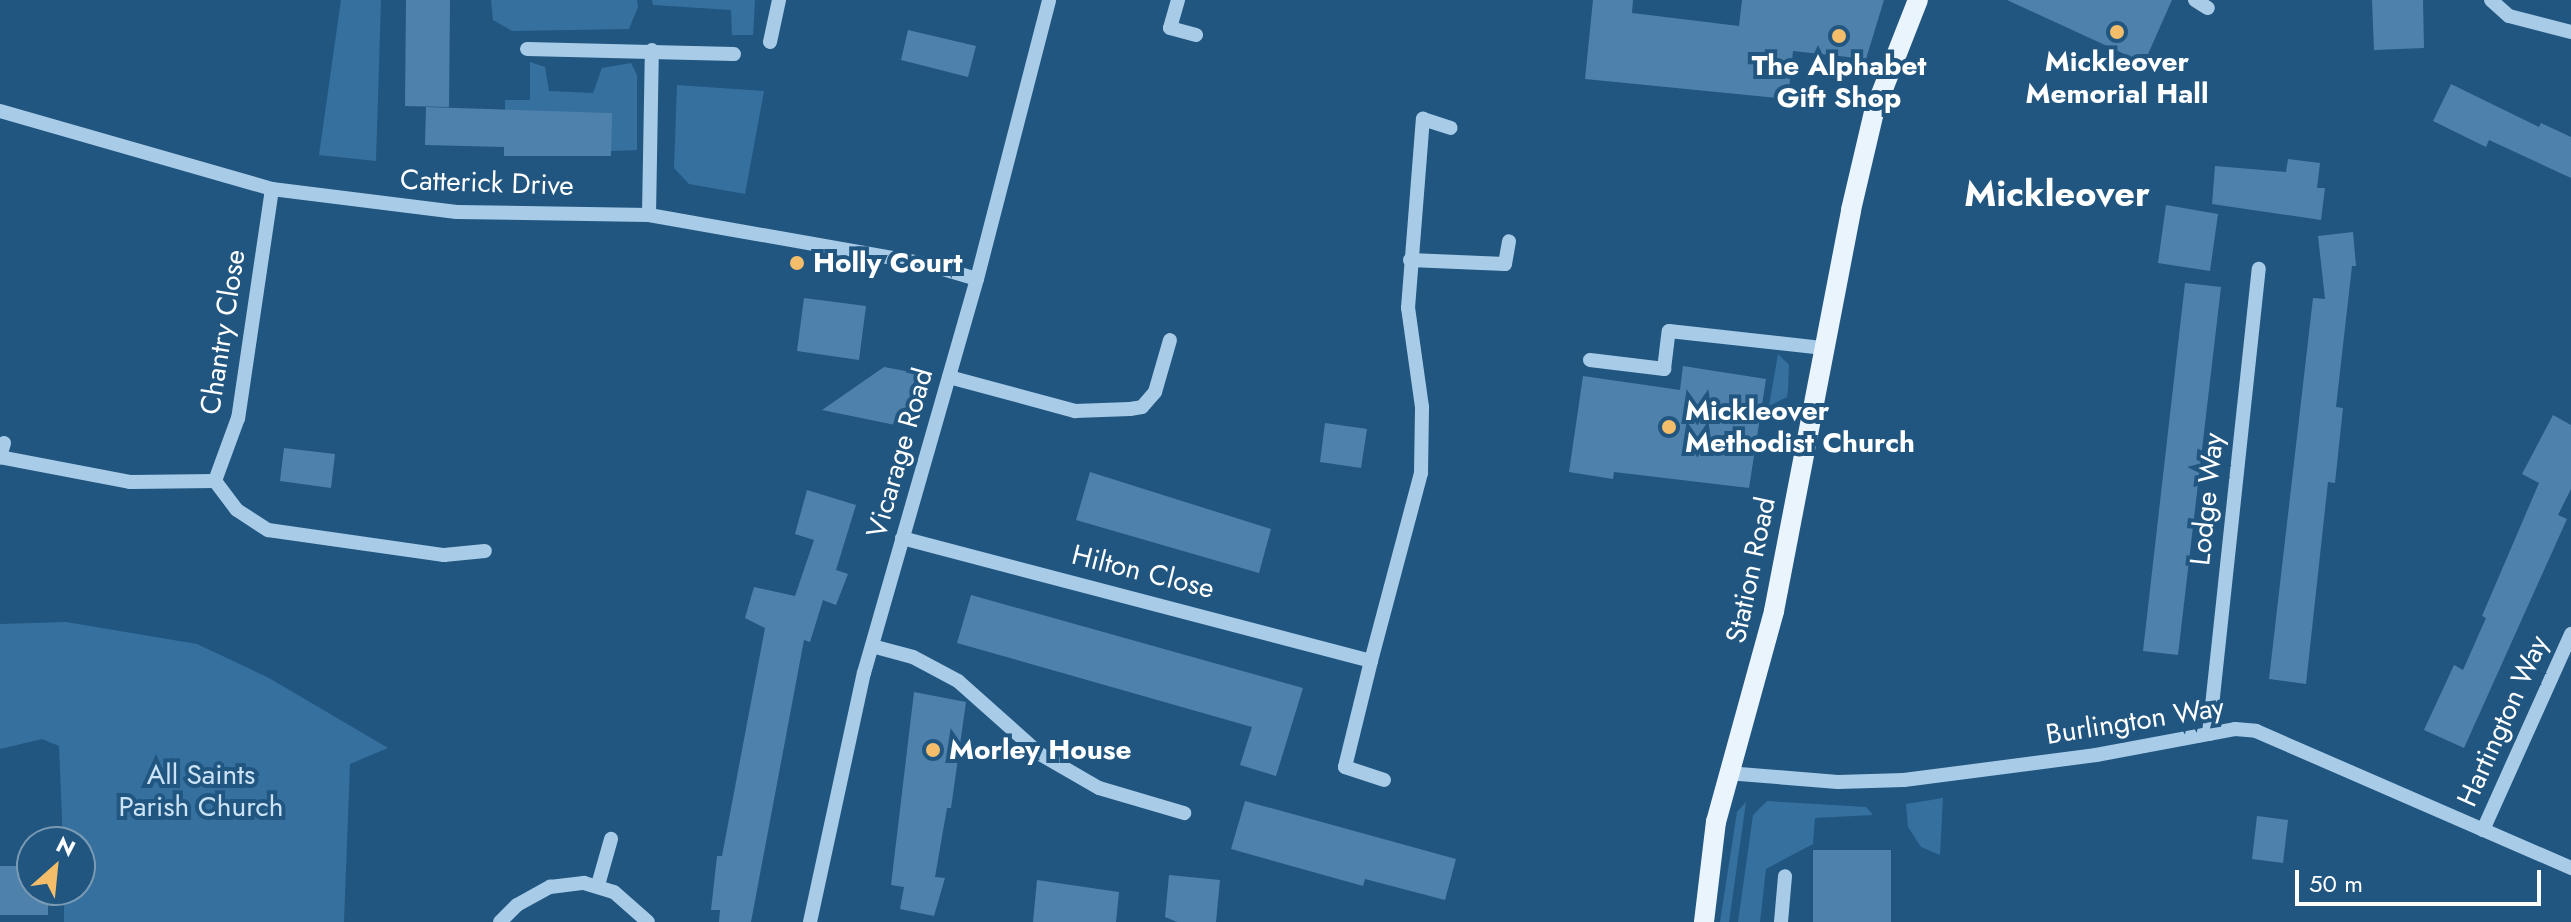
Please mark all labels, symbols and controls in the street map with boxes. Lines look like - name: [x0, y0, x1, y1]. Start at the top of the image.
- marker: Mickleover Memorial Hall: [2108, 23, 2126, 41]
- marker: The Alphabet Gift Shop: [1830, 27, 1848, 45]
- place label: Mickleover Memorial Hall: [2026, 45, 2208, 111]
- place label: The Alphabet Gift Shop: [1752, 49, 1926, 115]
- street label: Catterick Drive: [400, 163, 574, 203]
- district label: Mickleover: [1964, 172, 2150, 216]
- place label: Holly Court: [813, 246, 962, 280]
- street label: Chantry Close: [193, 247, 253, 417]
- marker: Holly Court: [788, 254, 806, 272]
- street label: Vicarage Road: [860, 364, 940, 542]
- place label: Mickleover Methodist Church: [1685, 394, 1915, 460]
- marker: Mickleover Methodist Church: [1660, 418, 1678, 436]
- street label: Lodge Way: [2183, 431, 2231, 567]
- street label: Station Road: [1719, 494, 1783, 646]
- street label: Hilton Close: [1068, 538, 1218, 606]
- street label: Hartington Way: [2450, 630, 2556, 812]
- street label: Burlington Way: [2043, 690, 2227, 752]
- place label: Morley House: [949, 733, 1132, 767]
- marker: Morley House: [924, 741, 942, 759]
- park label: All Saints Parish Church: [118, 758, 284, 824]
- north arrow: [16, 826, 96, 906]
- text: N: [51, 828, 81, 865]
- scale bar: [2299, 854, 2545, 904]
- text: 50 m: [2309, 866, 2363, 901]

